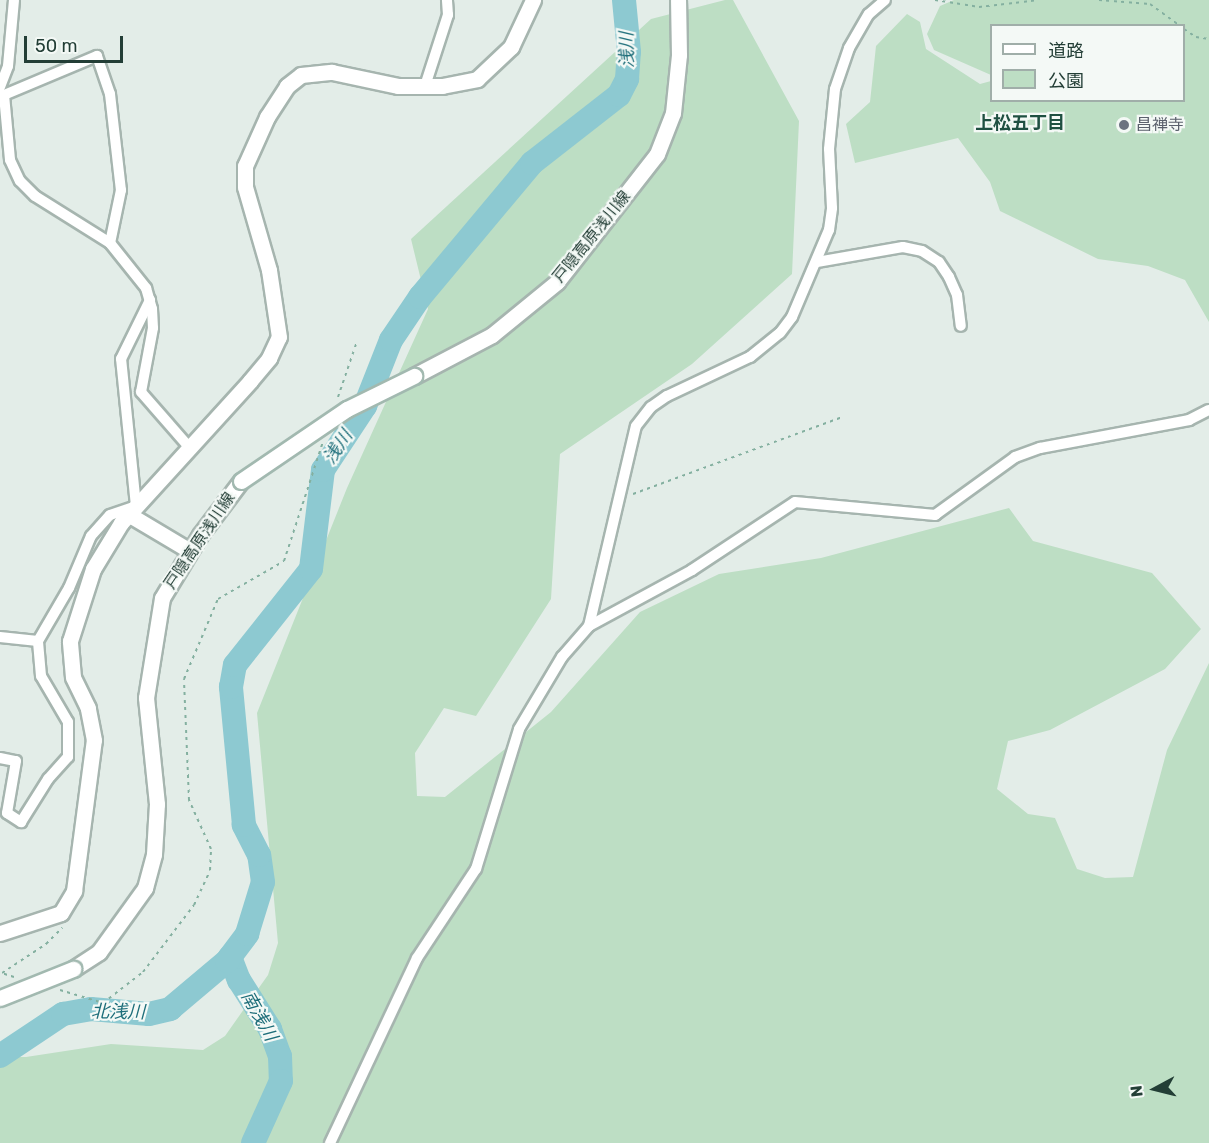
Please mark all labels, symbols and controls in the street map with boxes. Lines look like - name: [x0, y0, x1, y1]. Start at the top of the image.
- scale bar: [27, 24, 126, 62]
- legend: [990, 24, 1185, 102]
- water label: 浅川: [616, 32, 638, 68]
- text: 50 m: [35, 35, 78, 57]
- text: 道路: [1048, 40, 1084, 62]
- text: 公園: [1048, 70, 1084, 92]
- district label: 上松五丁目: [975, 112, 1065, 134]
- place label: 昌禅寺: [1136, 115, 1184, 135]
- marker: 昌禅寺: [1117, 118, 1131, 132]
- street label: 戸隠高原浅川線: [549, 187, 635, 287]
- water label: 浅川: [319, 426, 357, 468]
- street label: 戸隠高原浅川線: [161, 489, 239, 593]
- water label: 南浅川: [236, 987, 282, 1045]
- water label: 北浅川: [91, 1001, 145, 1023]
- north arrow: [1125, 1059, 1185, 1119]
- text: N: [1127, 1084, 1147, 1098]

